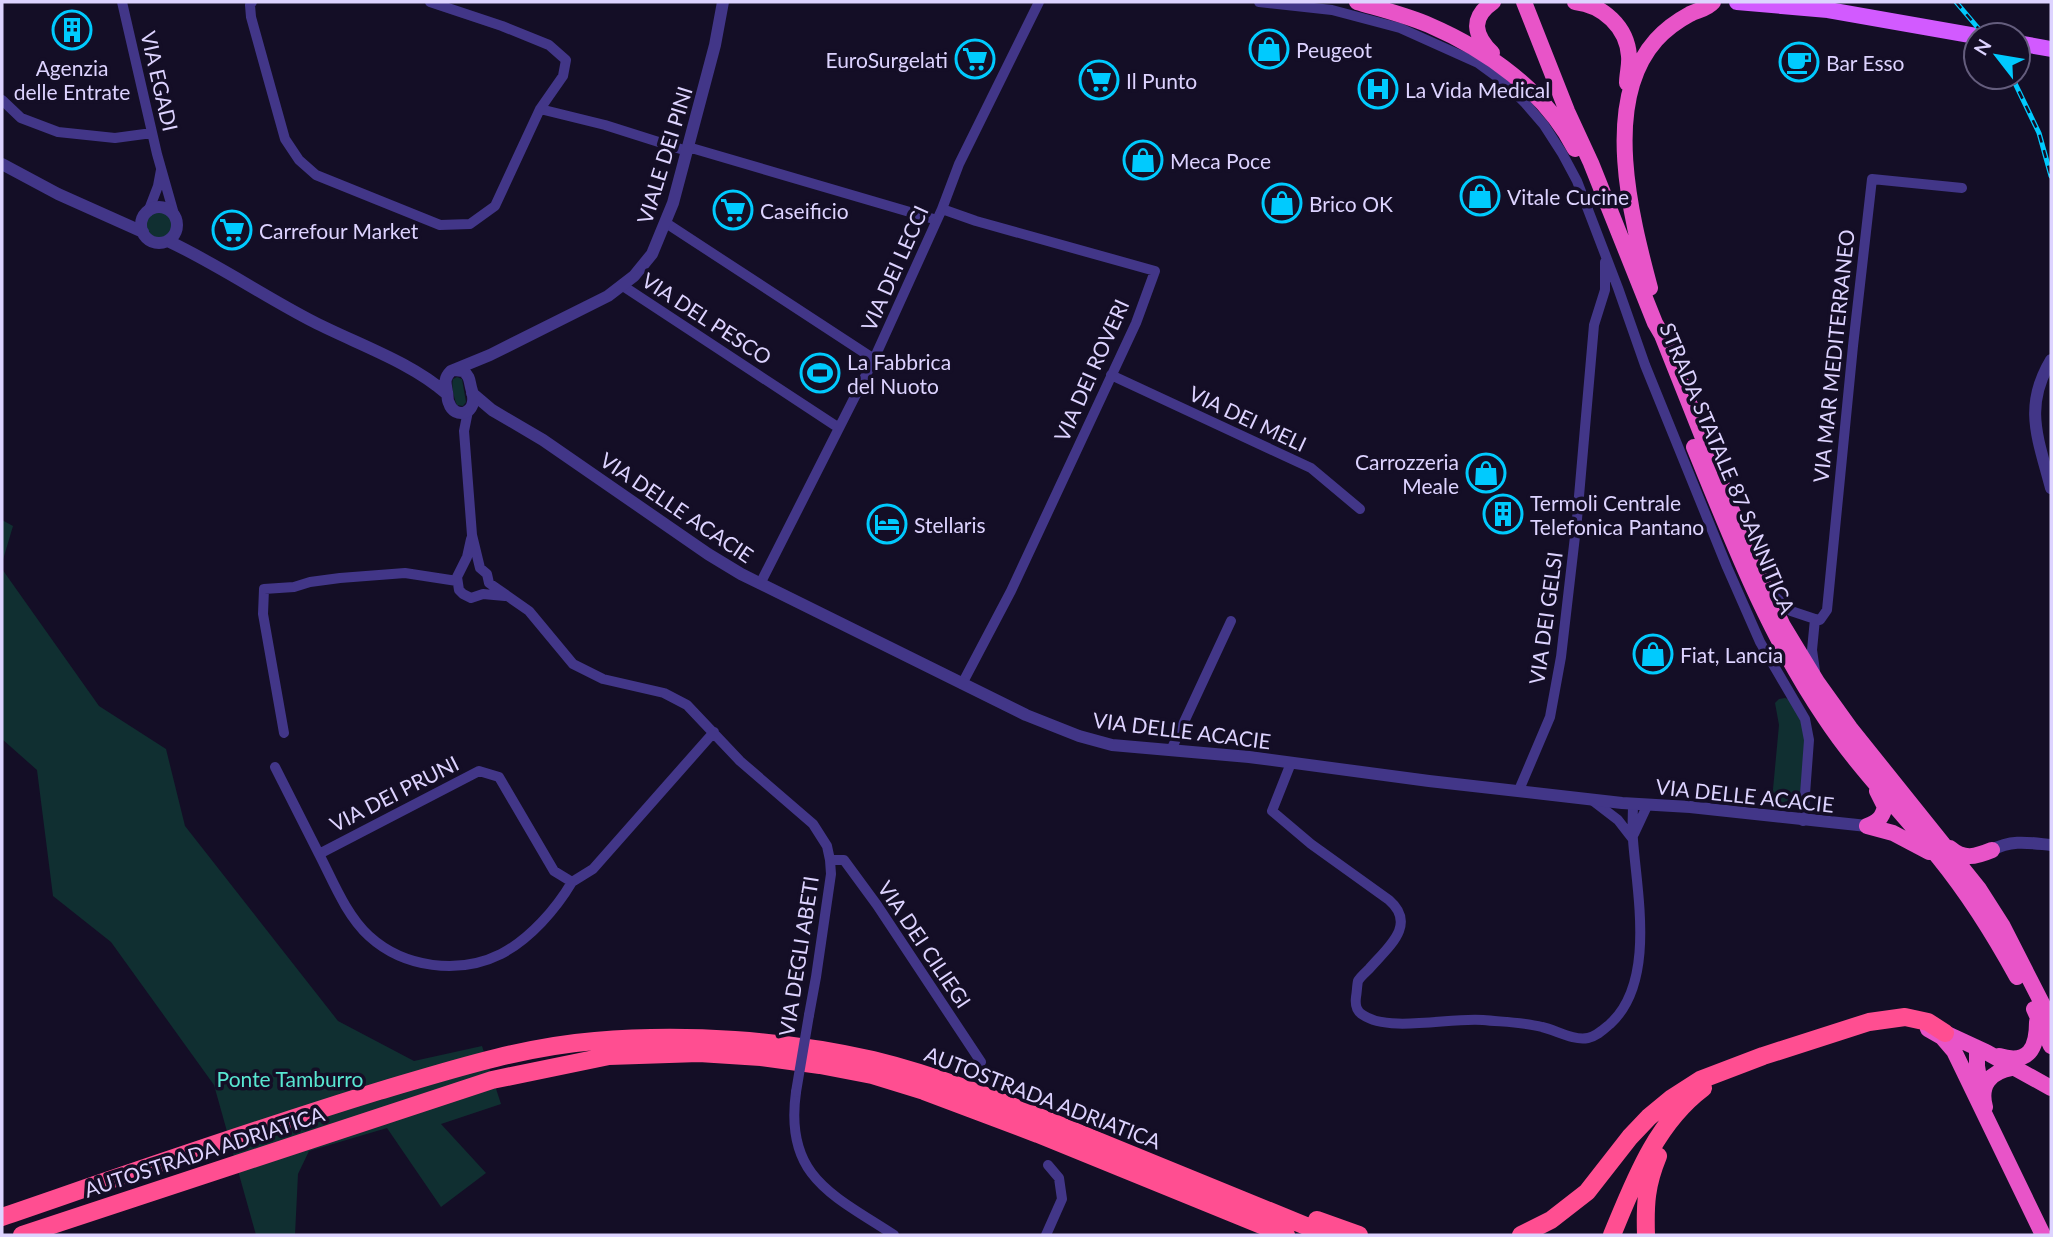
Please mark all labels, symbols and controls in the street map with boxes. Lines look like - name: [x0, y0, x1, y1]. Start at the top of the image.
- building icon: Agenzia delle Entrate: [51, 9, 93, 51]
- north arrow: [1962, 21, 2032, 91]
- street label: VIA EGADI: [136, 28, 184, 134]
- shop icon: Peugeot: [1248, 28, 1290, 70]
- text: N: [1968, 35, 1996, 59]
- place label: Peugeot: [1296, 37, 1372, 62]
- supermarket icon: EuroSurgelati: [954, 38, 996, 80]
- cafe icon: Bar Esso: [1778, 41, 1820, 83]
- place label: EuroSurgelati: [825, 47, 948, 72]
- place label: Bar Esso: [1826, 50, 1905, 75]
- place label: Agenzia delle Entrate: [14, 55, 130, 104]
- supermarket icon: Il Punto: [1078, 59, 1120, 101]
- place label: Il Punto: [1126, 68, 1197, 93]
- hospital icon: La Vida Medical: [1357, 68, 1399, 110]
- place label: La Vida Medical: [1405, 77, 1550, 102]
- street label: VIALE DEI PINI: [631, 83, 697, 227]
- shop icon: Meca Poce: [1122, 139, 1164, 181]
- place label: Meca Poce: [1170, 148, 1271, 173]
- shop icon: Vitale Cucine: [1459, 175, 1501, 217]
- shop icon: Brico OK: [1261, 182, 1303, 224]
- place label: Vitale Cucine: [1507, 184, 1629, 209]
- supermarket icon: Caseificio: [712, 189, 754, 231]
- place label: Brico OK: [1309, 191, 1393, 216]
- place label: Caseificio: [760, 198, 849, 223]
- street label: VIA DEI LECCI: [855, 201, 933, 335]
- supermarket icon: Carrefour Market: [211, 209, 253, 251]
- place label: Carrefour Market: [259, 218, 419, 243]
- street label: VIA MAR MEDITERRANEO: [1807, 228, 1859, 484]
- street label: VIA DEL PESCO: [638, 267, 776, 369]
- street label: VIA DEI ROVERI: [1048, 295, 1134, 445]
- street label: STRADA STATALE 87 SANNITICA: [1655, 319, 1801, 618]
- place label: La Fabbrica del Nuoto: [847, 349, 951, 398]
- sports icon: La Fabbrica del Nuoto: [799, 352, 841, 394]
- street label: VIA DEI MELI: [1185, 380, 1311, 456]
- street label: VIA DELLE ACACIE: [596, 447, 758, 567]
- place label: Carrozzeria Meale: [1355, 449, 1459, 498]
- shop icon: Carrozzeria Meale: [1465, 452, 1507, 494]
- place label: Termoli Centrale Telefonica Pantano: [1530, 490, 1704, 539]
- building icon: Termoli Centrale Telefonica Pantano: [1482, 493, 1524, 535]
- hotel icon: Stellaris: [866, 503, 908, 545]
- place label: Stellaris: [914, 512, 986, 537]
- street label: VIA DEI GELSI: [1523, 550, 1567, 686]
- shop icon: Fiat, Lancia: [1632, 633, 1674, 675]
- place label: Fiat, Lancia: [1680, 642, 1783, 667]
- street label: VIA DELLE ACACIE: [1092, 707, 1272, 753]
- street label: VIA DEI PRUNI: [325, 750, 463, 836]
- street label: VIA DELLE ACACIE: [1655, 773, 1835, 817]
- street label: VIA DEGLI ABETI: [773, 874, 823, 1038]
- street label: VIA DEI CILIEGI: [873, 876, 977, 1012]
- street label: AUTOSTRADA ADRIATICA: [921, 1040, 1165, 1154]
- park label: Ponte Tamburro: [217, 1066, 363, 1091]
- street label: AUTOSTRADA ADRIATICA: [81, 1100, 328, 1202]

